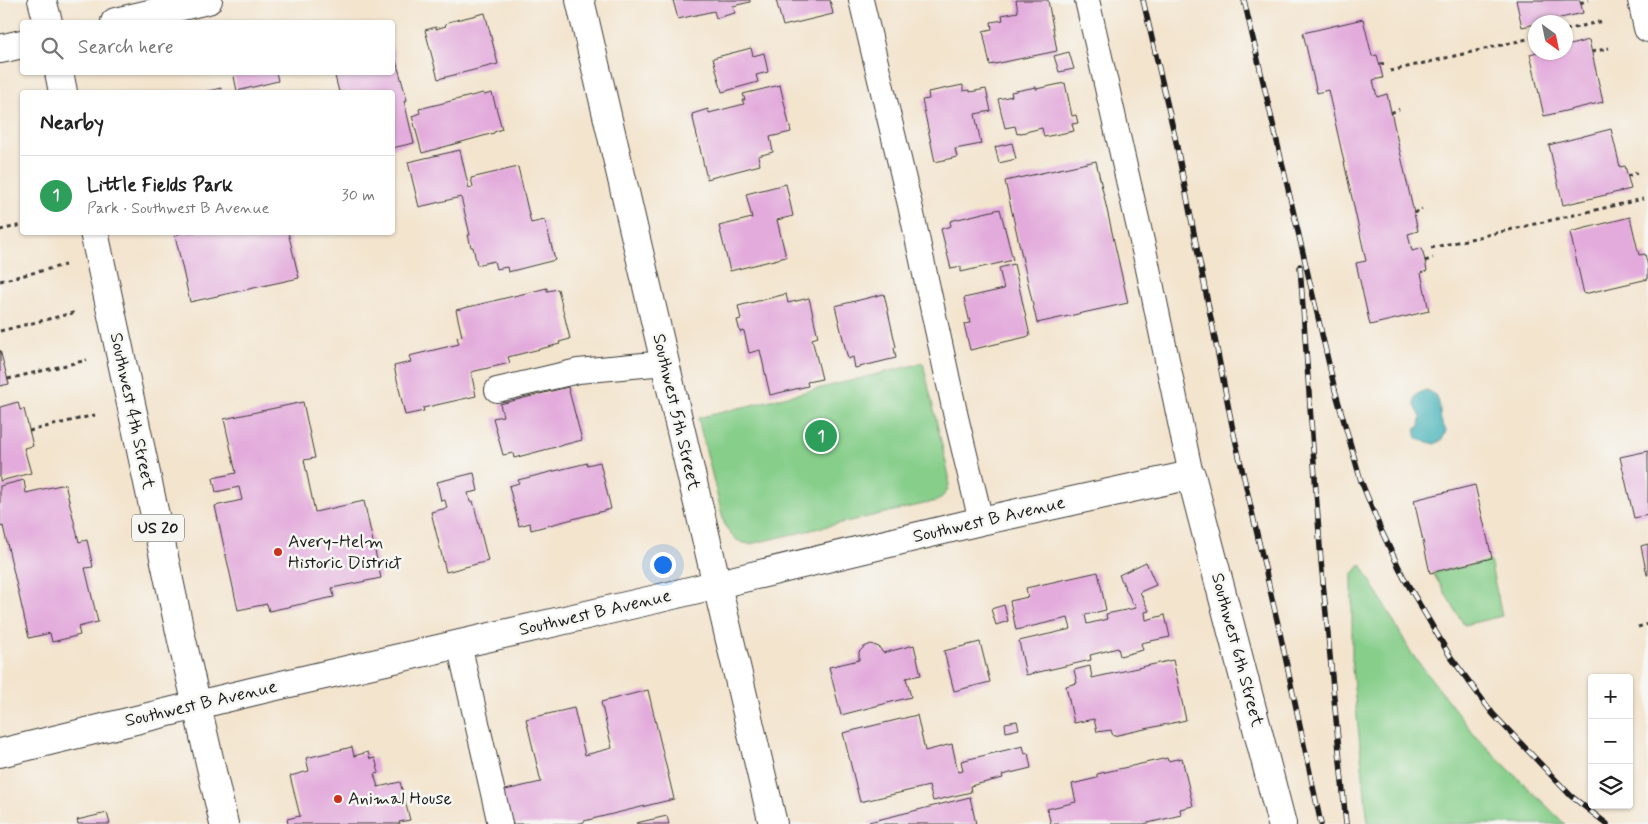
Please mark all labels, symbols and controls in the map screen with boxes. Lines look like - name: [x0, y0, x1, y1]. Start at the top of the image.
- north arrow: [1528, 15, 1573, 60]
- search box: [20, 20, 395, 75]
- icon: search: [38, 34, 66, 62]
- text: Search here: [78, 35, 174, 60]
- text: Nearby: [40, 109, 104, 137]
- text: Little Fields Park: [87, 173, 233, 198]
- text: 1: [52, 185, 60, 206]
- text: 30 m: [342, 185, 375, 206]
- text: Park · Southwest B Avenue: [87, 198, 269, 219]
- street label: Southwest 4th Street: [104, 330, 160, 492]
- street label: Southwest 5th Street: [646, 331, 706, 493]
- pin: 1: [805, 417, 837, 455]
- street label: Southwest B Avenue: [911, 491, 1068, 549]
- road number: US 20: [132, 514, 184, 542]
- place label: Avery-Helm Historic District: [288, 530, 403, 575]
- marker: Avery-Helm Historic District: [272, 546, 284, 558]
- your location: [650, 552, 676, 578]
- street label: Southwest 6th Street: [1205, 570, 1269, 730]
- street label: Southwest B Avenue: [517, 584, 674, 642]
- map controls: [1588, 674, 1633, 809]
- button: +: [1588, 674, 1633, 719]
- street label: Southwest B Avenue: [123, 675, 280, 733]
- button: −: [1588, 719, 1633, 764]
- button: layers: [1588, 764, 1633, 809]
- place label: Animal House: [348, 787, 452, 811]
- marker: Animal House: [332, 793, 344, 805]

